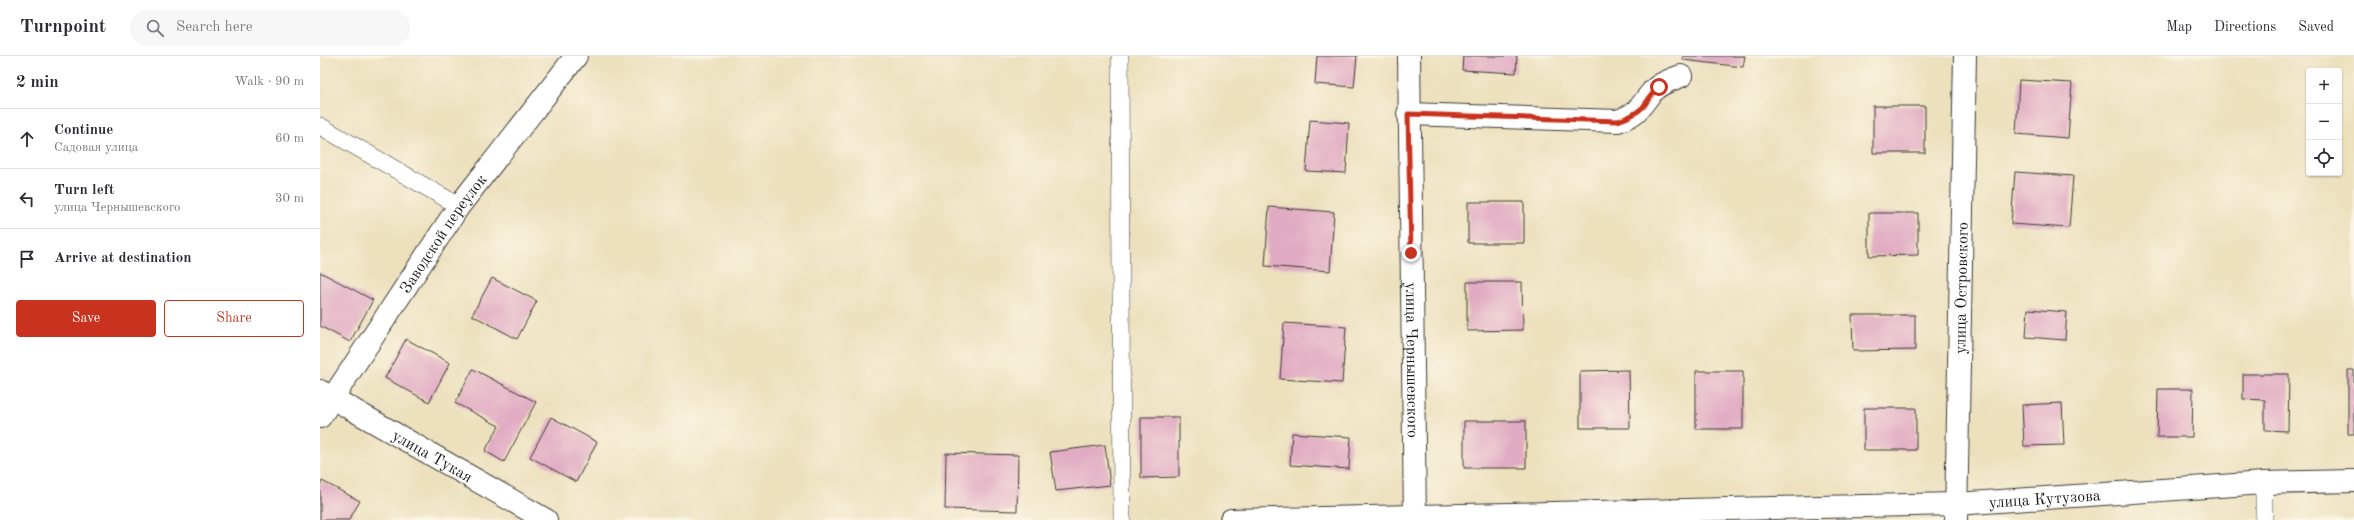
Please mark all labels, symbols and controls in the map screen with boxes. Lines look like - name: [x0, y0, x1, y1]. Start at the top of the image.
- search box: [130, 10, 410, 46]
- icon: search: [144, 17, 166, 39]
- text: Turnpoint: [20, 18, 106, 37]
- text: Search here: [176, 20, 253, 35]
- text: Map: [2166, 20, 2192, 34]
- text: Directions: [2214, 20, 2276, 34]
- text: Saved: [2298, 20, 2334, 34]
- map controls: [2306, 68, 2342, 176]
- button: +: [2306, 68, 2342, 104]
- text: 2 min: [16, 74, 59, 91]
- text: Walk · 90 m: [235, 75, 304, 88]
- route start: [1650, 78, 1668, 96]
- button: −: [2306, 104, 2342, 140]
- text: Continue: [54, 123, 113, 138]
- icon: ahead: [16, 128, 38, 150]
- text: 60 m: [275, 132, 304, 145]
- button: locate: [2306, 140, 2342, 176]
- text: Садовая улица: [54, 141, 138, 154]
- street label: Заводской переулок: [398, 172, 491, 297]
- text: Turn left: [54, 183, 114, 198]
- icon: left: [16, 188, 38, 210]
- text: 30 m: [275, 192, 304, 205]
- text: улица Чернышевского: [54, 201, 180, 214]
- street label: улица Островского: [1953, 222, 1972, 354]
- route end: [1402, 244, 1420, 262]
- icon: arrive: [16, 248, 38, 270]
- text: Arrive at destination: [54, 251, 192, 266]
- street label: улица Чернышевского: [1402, 282, 1420, 438]
- button: Save: [16, 300, 156, 337]
- button: Share: [164, 300, 304, 337]
- street label: улица Тукая: [389, 428, 475, 486]
- street label: улица Кутузова: [1988, 488, 2101, 512]

